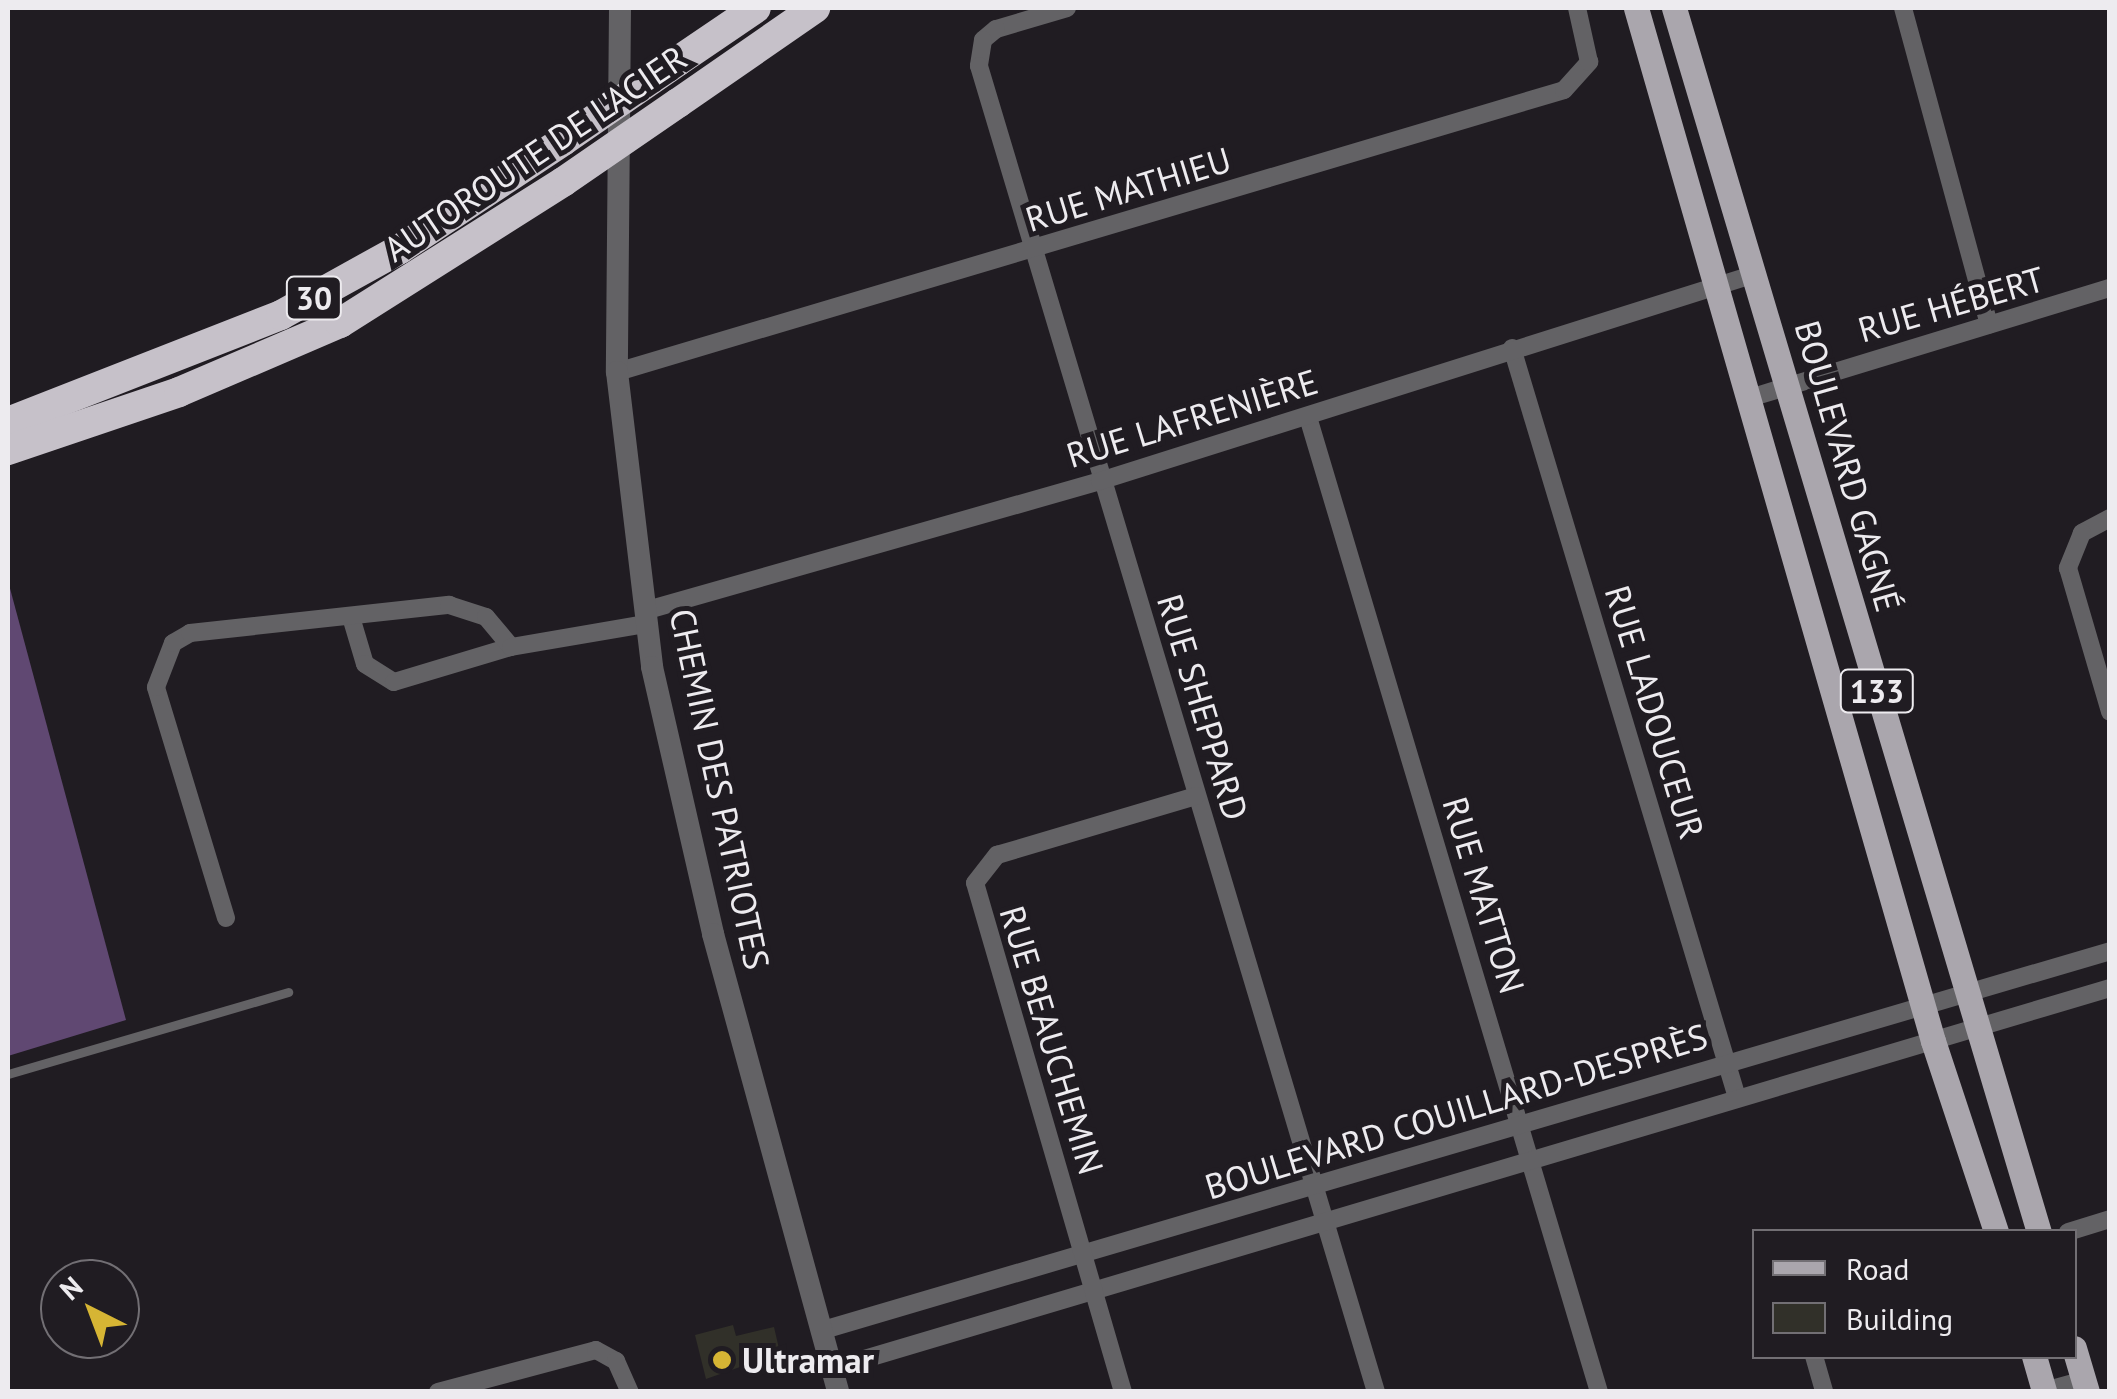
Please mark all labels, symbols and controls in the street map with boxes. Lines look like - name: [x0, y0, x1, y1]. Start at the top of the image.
- street label: AUTOROUTE DE L'ACIER: [376, 36, 694, 270]
- street label: RUE MATHIEU: [1020, 138, 1236, 240]
- street label: RUE HÉBERT: [1853, 257, 2049, 351]
- road number: 30: [284, 271, 344, 325]
- street label: BOULEVARD GAGNÉ: [1786, 316, 1910, 616]
- street label: RUE LAFRENIÈRE: [1061, 360, 1323, 476]
- street label: RUE LADOUCEUR: [1597, 580, 1713, 844]
- street label: RUE SHEPPARD: [1149, 589, 1257, 825]
- street label: CHEMIN DES PATRIOTES: [661, 605, 779, 973]
- road number: 133: [1840, 664, 1914, 718]
- street label: RUE MATTON: [1434, 792, 1534, 998]
- street label: RUE BEAUCHEMIN: [991, 901, 1113, 1179]
- street label: BOULEVARD COUILLARD-DESPRÈS: [1200, 1014, 1712, 1208]
- legend: [1752, 1229, 2077, 1359]
- text: Road: [1846, 1249, 1910, 1288]
- north arrow: [40, 1259, 140, 1359]
- text: N: [52, 1268, 90, 1308]
- text: Building: [1846, 1299, 1953, 1338]
- place label: Ultramar: [742, 1339, 874, 1381]
- marker: Ultramar: [711, 1349, 733, 1371]

